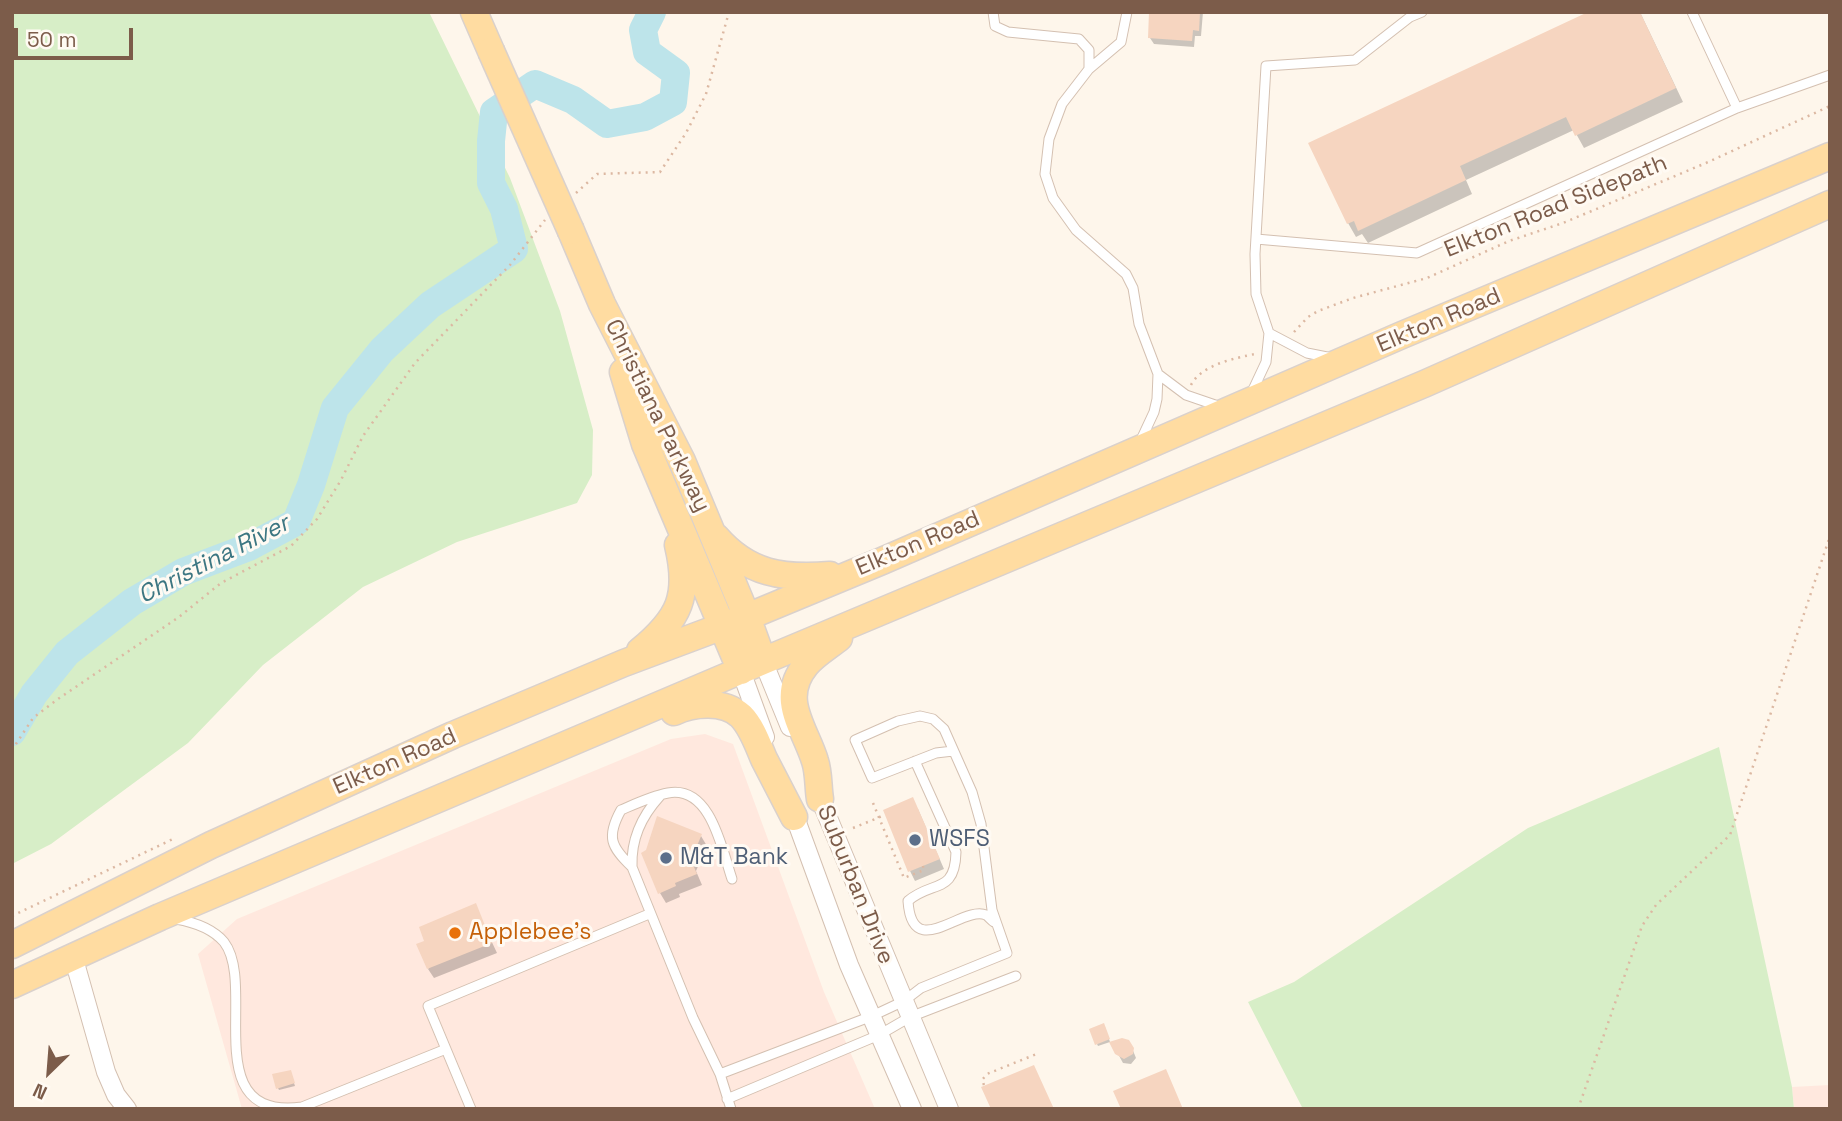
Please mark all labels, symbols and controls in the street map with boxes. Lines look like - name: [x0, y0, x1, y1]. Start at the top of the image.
- scale bar: [18, 14, 136, 58]
- text: 50 m: [27, 26, 77, 53]
- street label: Elkton Road Sidepath: [1441, 150, 1671, 264]
- street label: Elkton Road: [1373, 283, 1505, 359]
- street label: Christiana Parkway: [598, 315, 716, 517]
- street label: Elkton Road: [852, 506, 984, 582]
- water label: Christina River: [134, 510, 294, 610]
- street label: Elkton Road: [329, 723, 461, 801]
- street label: Suburban Drive: [811, 802, 899, 968]
- place label: WSFS: [929, 826, 990, 854]
- marker: WSFS: [907, 832, 923, 848]
- place label: M&T Bank: [680, 844, 788, 872]
- marker: M&T Bank: [658, 850, 674, 866]
- place label: Applebee's: [469, 919, 591, 947]
- marker: Applebee's: [447, 925, 463, 941]
- north arrow: [14, 1037, 84, 1107]
- text: N: [29, 1077, 51, 1106]

